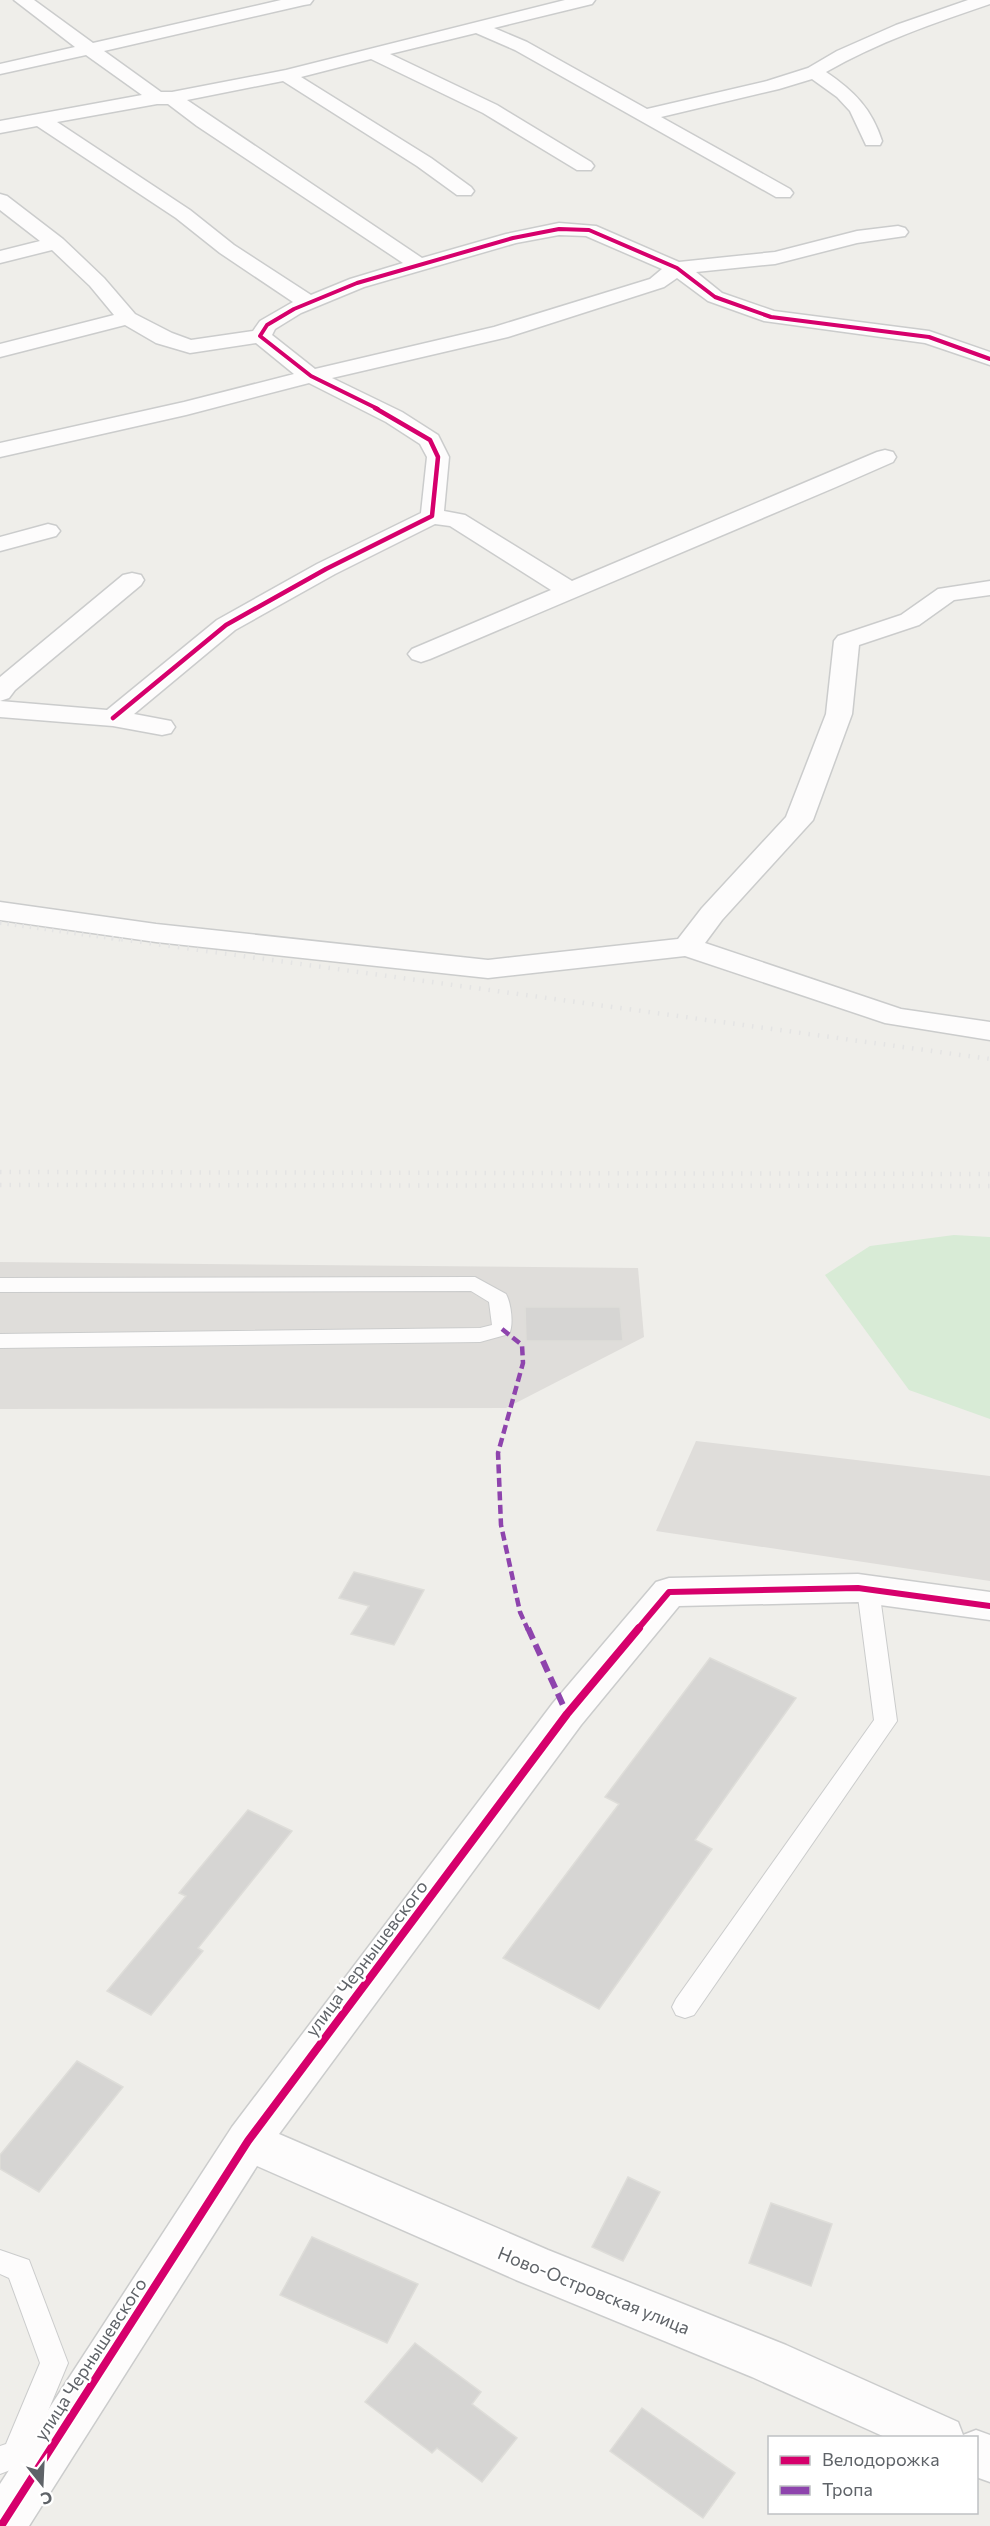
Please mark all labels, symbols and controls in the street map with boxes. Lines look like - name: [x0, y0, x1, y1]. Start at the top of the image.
- street label: улица Чернышевского: [300, 1876, 432, 2040]
- street label: Ново-Островская улица: [495, 2241, 693, 2339]
- street label: улица Чернышевского: [29, 2274, 151, 2444]
- legend: [768, 2436, 978, 2514]
- text: Велодорожка: [822, 2448, 940, 2470]
- north arrow: [12, 2454, 72, 2514]
- text: Тропа: [822, 2478, 873, 2500]
- text: С: [39, 2488, 55, 2509]

